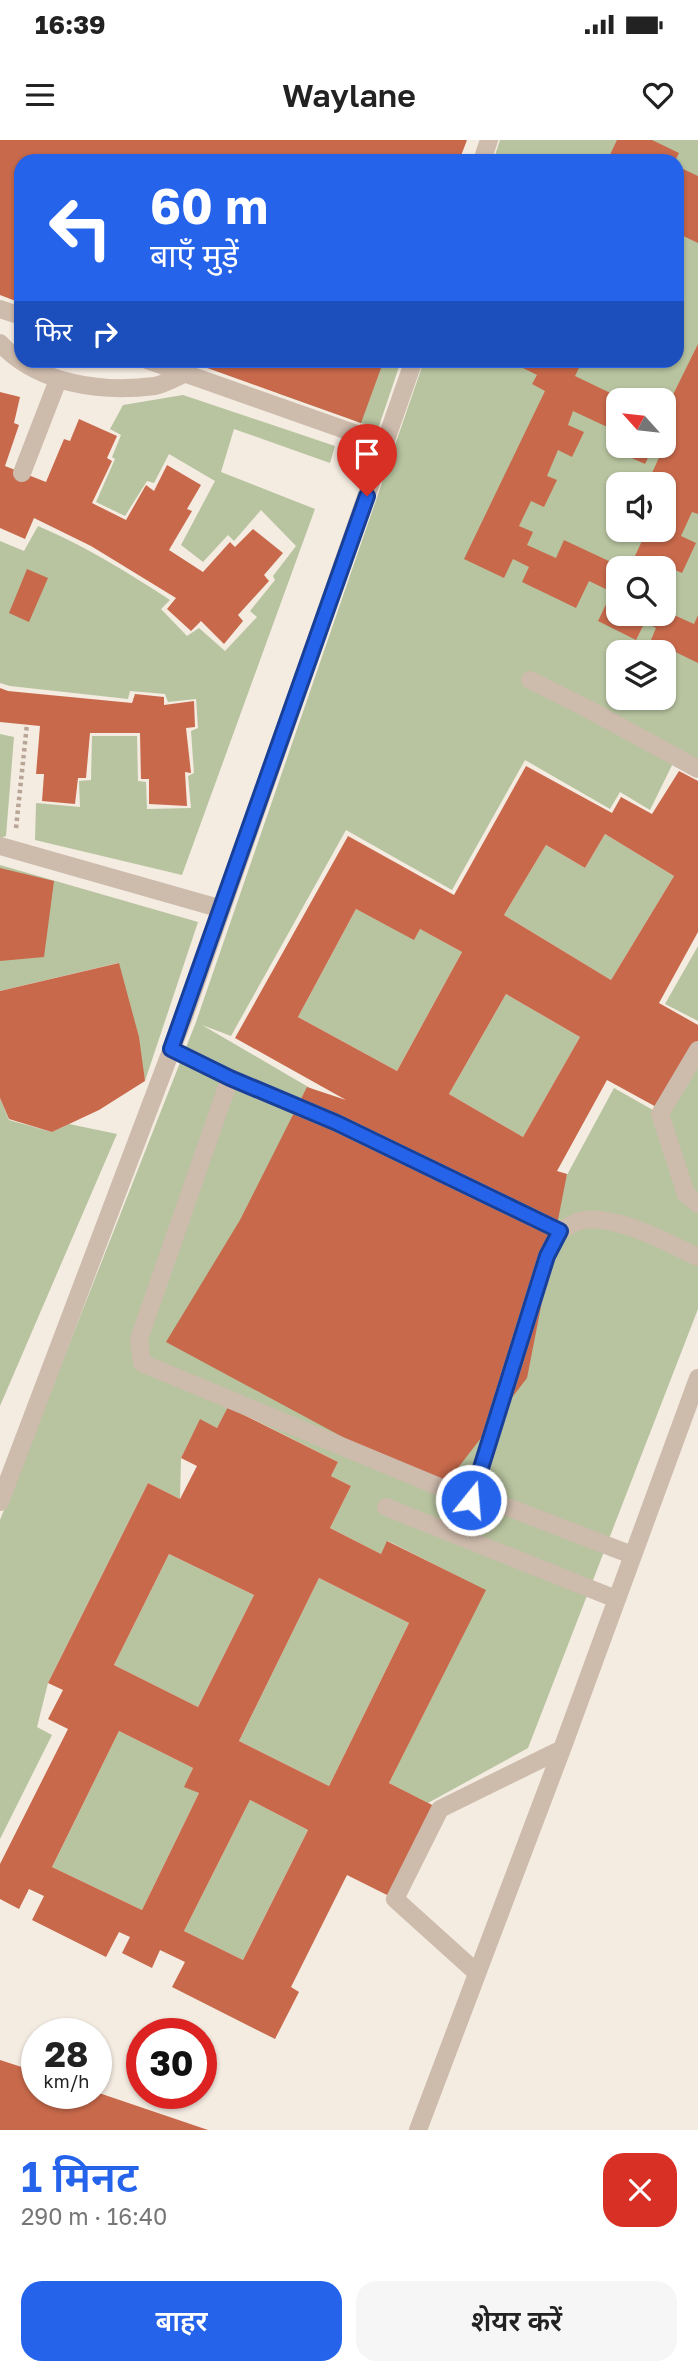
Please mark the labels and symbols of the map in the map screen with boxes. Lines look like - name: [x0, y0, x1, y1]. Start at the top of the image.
- north arrow: [606, 388, 676, 458]
- pin: [337, 424, 397, 496]
- position arrow: [434, 1463, 508, 1537]
- speed limit sign: 30: [126, 2018, 217, 2109]

